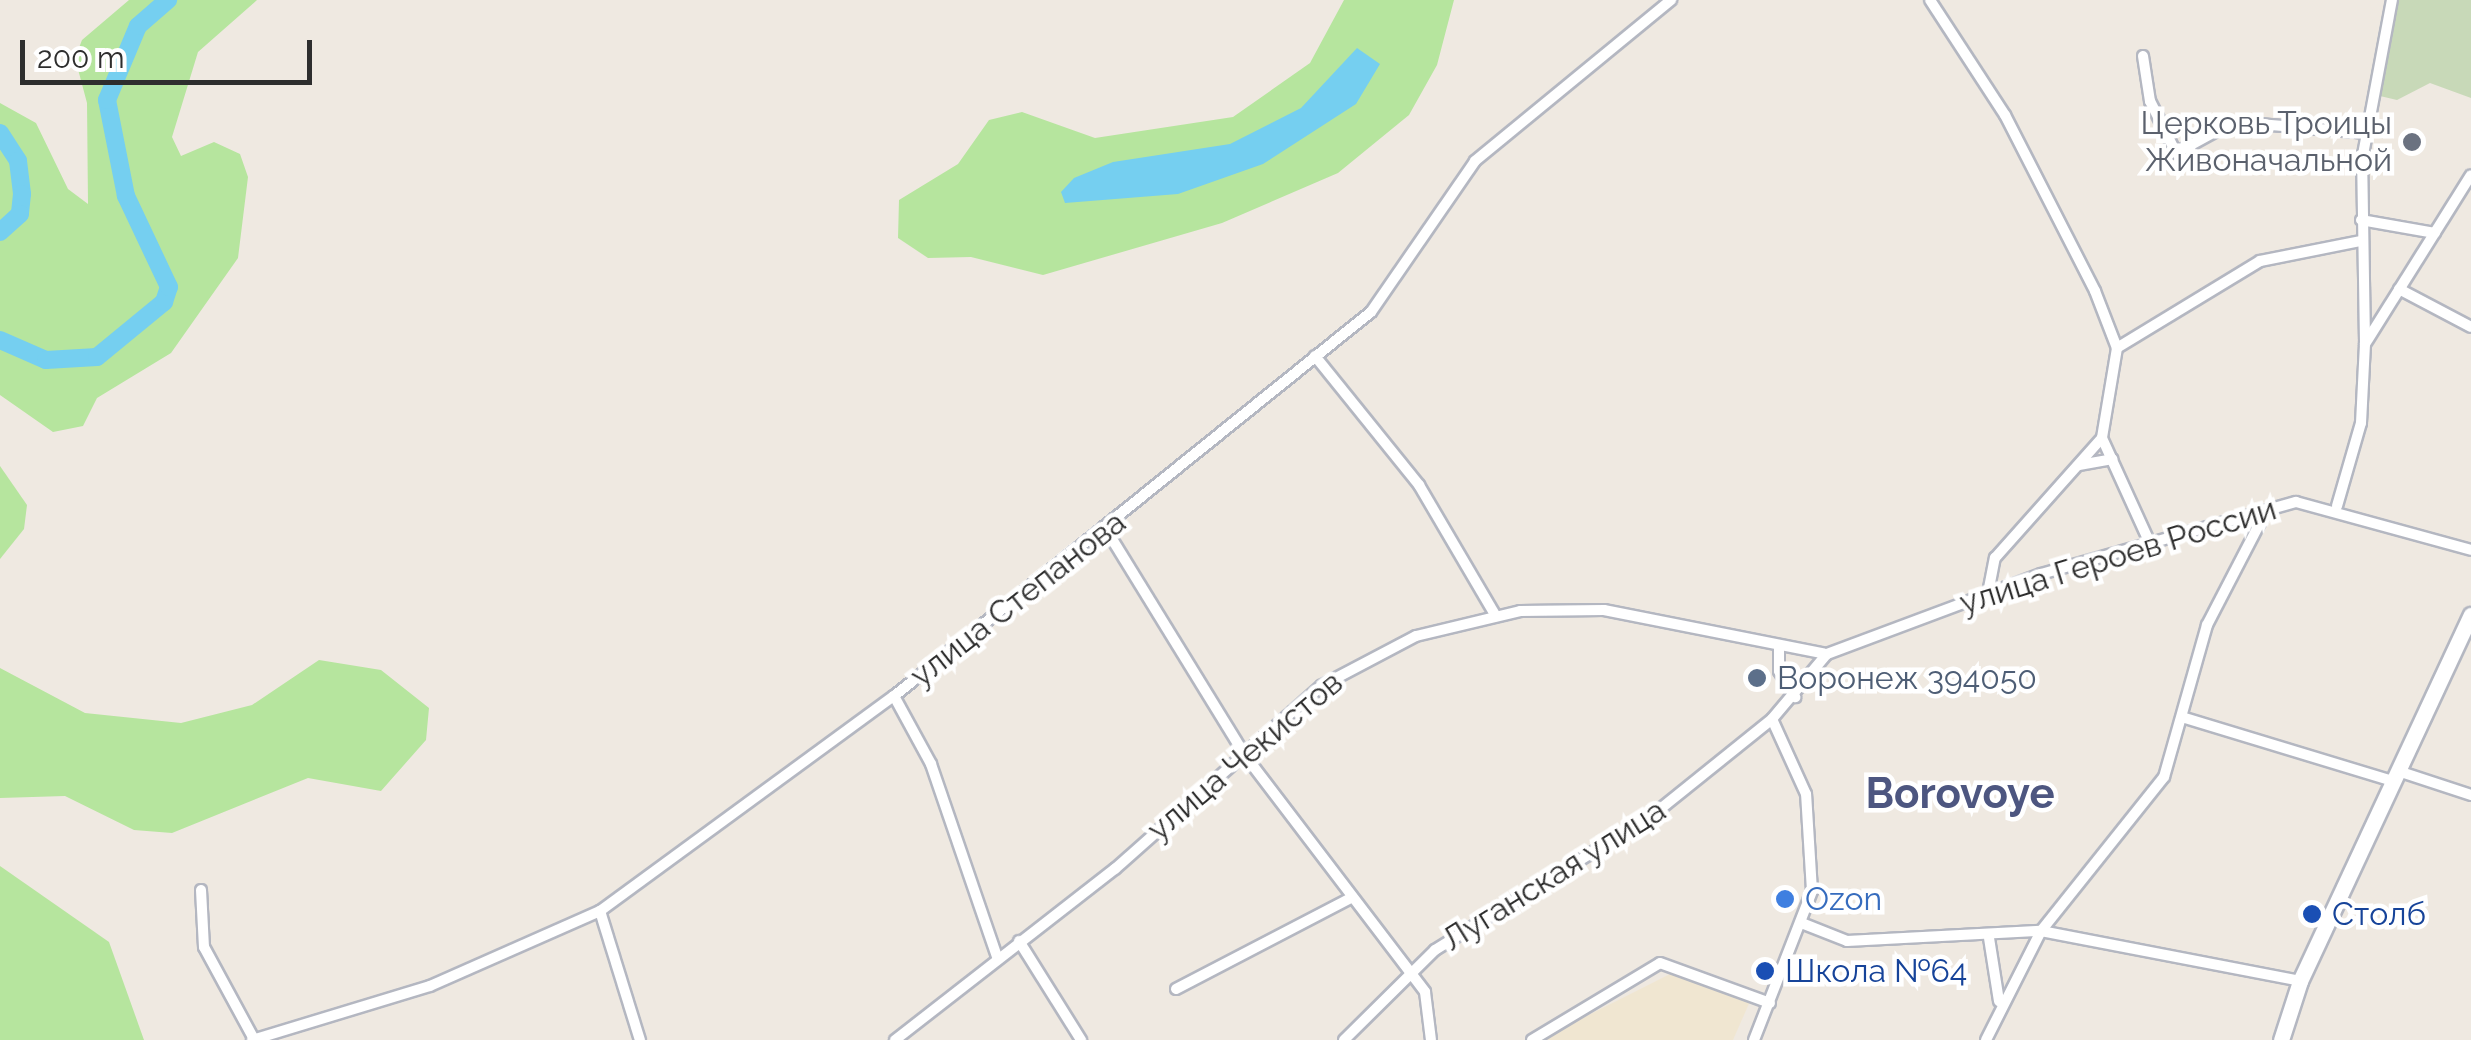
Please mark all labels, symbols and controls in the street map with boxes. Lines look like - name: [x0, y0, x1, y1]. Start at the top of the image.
- scale bar: [25, 20, 318, 82]
- text: 200 m: [37, 40, 125, 75]
- place label: Церковь Троицы Живоначальной: [2140, 105, 2392, 180]
- marker: Церковь Троицы Живоначальной: [2401, 131, 2423, 153]
- street label: улица Героев России: [1955, 490, 2281, 622]
- street label: улица Степанова: [903, 503, 1133, 695]
- place label: Воронеж 394050: [1777, 659, 2037, 697]
- street label: улица Чекистов: [1140, 663, 1350, 849]
- marker: Воронеж 394050: [1746, 667, 1768, 689]
- district label: Borovoye: [1865, 769, 2055, 819]
- street label: Луганская улица: [1435, 791, 1673, 959]
- place label: Ozon: [1805, 880, 1882, 918]
- marker: Ozon: [1774, 888, 1796, 910]
- place label: Столб: [2332, 895, 2426, 933]
- marker: Столб: [2301, 903, 2323, 925]
- place label: Школа №64: [1785, 952, 1967, 990]
- marker: Школа №64: [1754, 960, 1776, 982]

